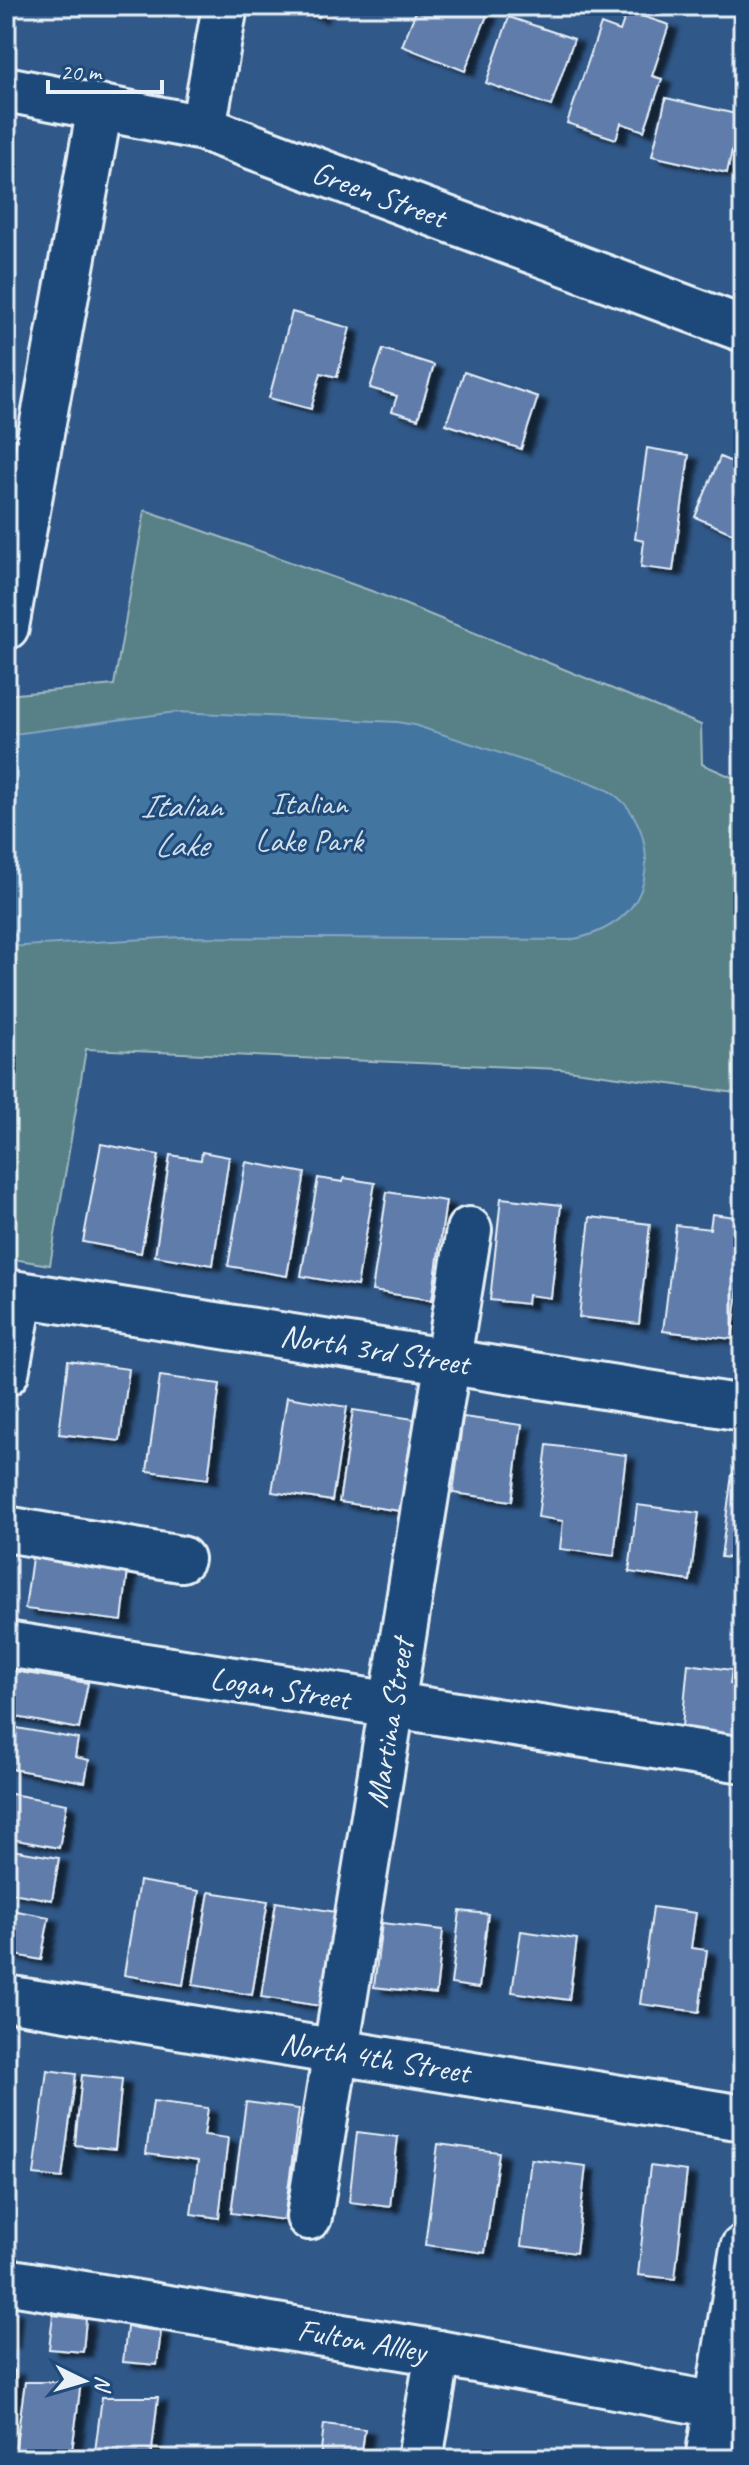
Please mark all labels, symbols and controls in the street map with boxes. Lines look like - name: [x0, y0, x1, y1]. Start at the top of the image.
- scale bar: [48, 44, 162, 94]
- text: 20 m: [60, 57, 103, 87]
- street label: Green Street: [306, 151, 454, 239]
- park label: Italian Lake Park: [255, 783, 365, 861]
- water label: Italian Lake: [140, 784, 225, 866]
- street label: North 3rd Street: [278, 1314, 475, 1385]
- street label: Martina Street: [356, 1632, 424, 1810]
- street label: Logan Street: [207, 1657, 356, 1720]
- street label: North 4th Street: [277, 2022, 476, 2093]
- street label: Fulton Allley: [295, 2309, 432, 2372]
- north arrow: [44, 2341, 124, 2421]
- text: N: [88, 2375, 117, 2394]

